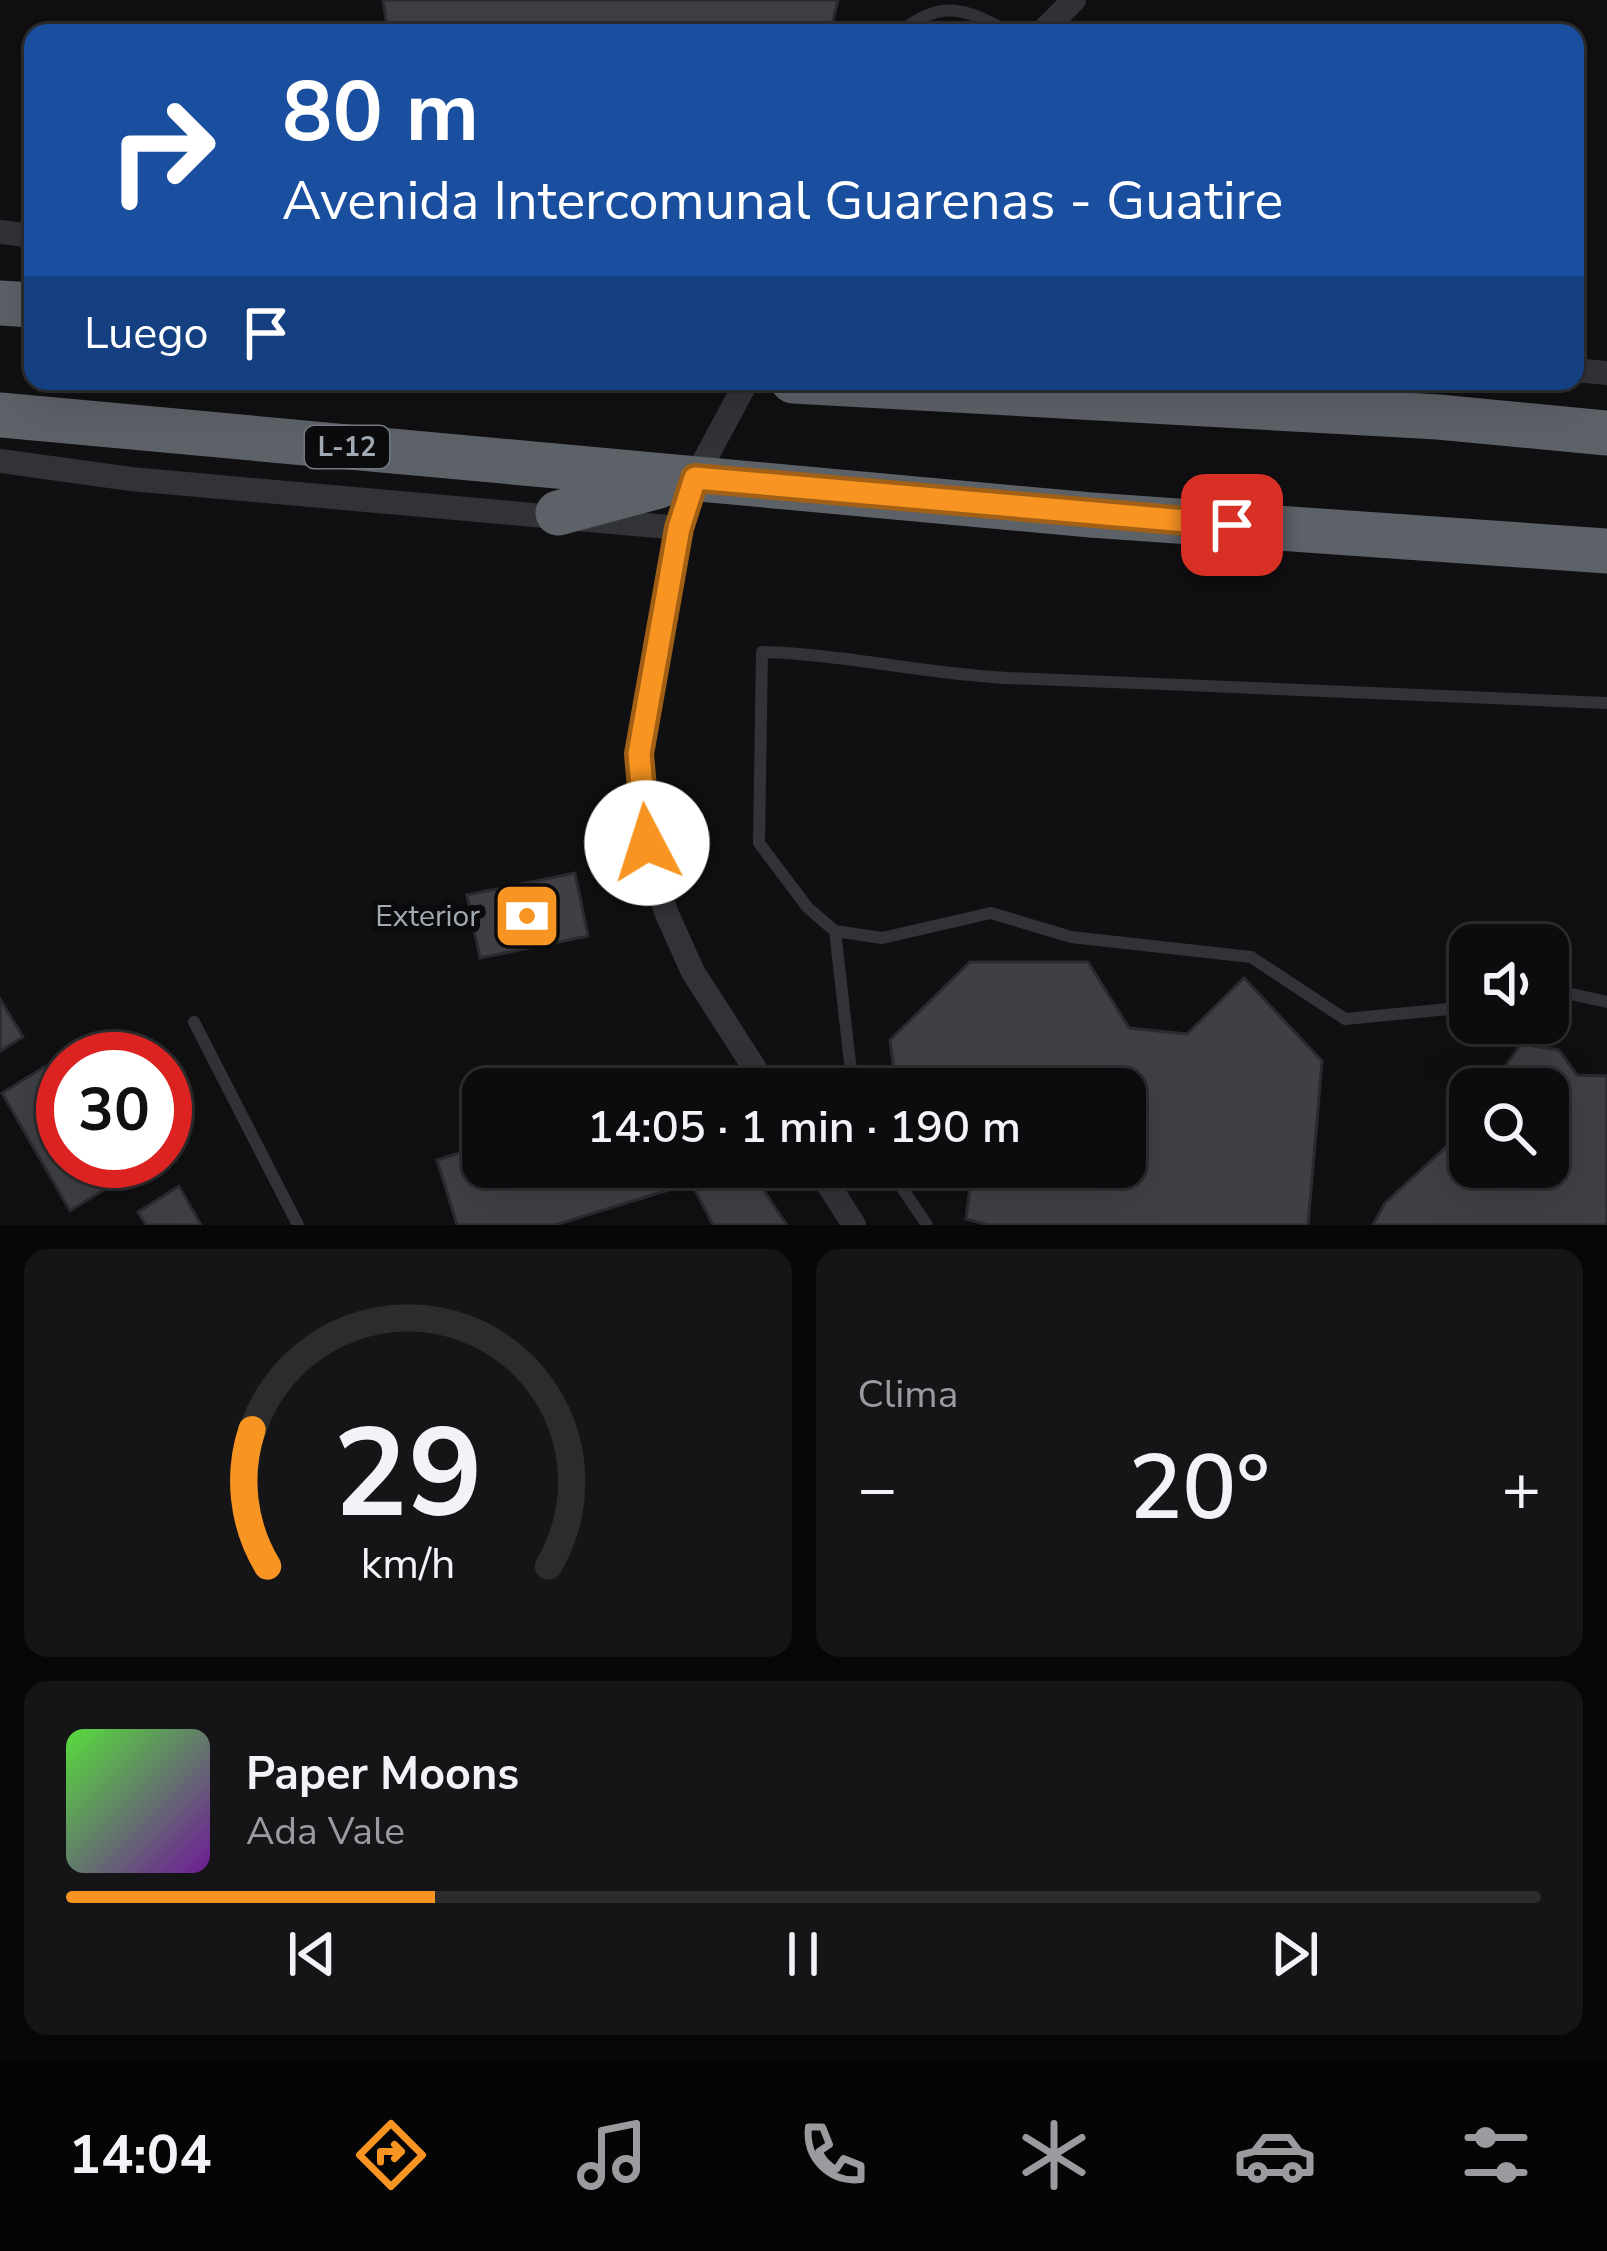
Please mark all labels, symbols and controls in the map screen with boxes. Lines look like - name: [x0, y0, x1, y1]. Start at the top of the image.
- text: 80 m: [282, 55, 479, 170]
- icon: right: [84, 72, 240, 228]
- text: Avenida Intercomunal Guarenas - Guatire: [282, 164, 1283, 238]
- icon: arrive: [233, 300, 299, 366]
- text: Luego: [84, 303, 209, 364]
- road number: L-12: [305, 426, 389, 468]
- pin: [1181, 474, 1283, 576]
- icon: arrive: [1199, 492, 1265, 558]
- position arrow: [584, 780, 710, 906]
- bank icon: Exterior: [492, 881, 562, 951]
- place label: Exterior: [375, 896, 480, 937]
- map controls: [1449, 924, 1569, 1188]
- button: sound: [1449, 924, 1569, 1044]
- speed limit sign: 30: [36, 1032, 192, 1188]
- button: search: [1449, 1068, 1569, 1188]
- text: 14:05 · 1 min · 190 m: [587, 1097, 1021, 1158]
- text: Clima: [858, 1368, 958, 1421]
- text: 29: [333, 1389, 483, 1559]
- text: 20°: [1128, 1427, 1270, 1550]
- text: −: [858, 1444, 897, 1534]
- text: +: [1501, 1444, 1541, 1534]
- text: km/h: [360, 1535, 455, 1593]
- text: Paper Moons: [246, 1744, 519, 1805]
- text: Ada Vale: [246, 1805, 405, 1858]
- icon: previous: [279, 1921, 345, 1987]
- icon: pause: [770, 1921, 836, 1987]
- icon: next: [1262, 1921, 1328, 1987]
- icon: directions: [349, 2113, 433, 2197]
- icon: music: [570, 2113, 654, 2197]
- icon: phone: [791, 2113, 875, 2197]
- icon: climate: [1012, 2113, 1096, 2197]
- icon: car: [1233, 2113, 1317, 2197]
- icon: filters: [1454, 2113, 1538, 2197]
- text: 14:04: [69, 2118, 212, 2192]

